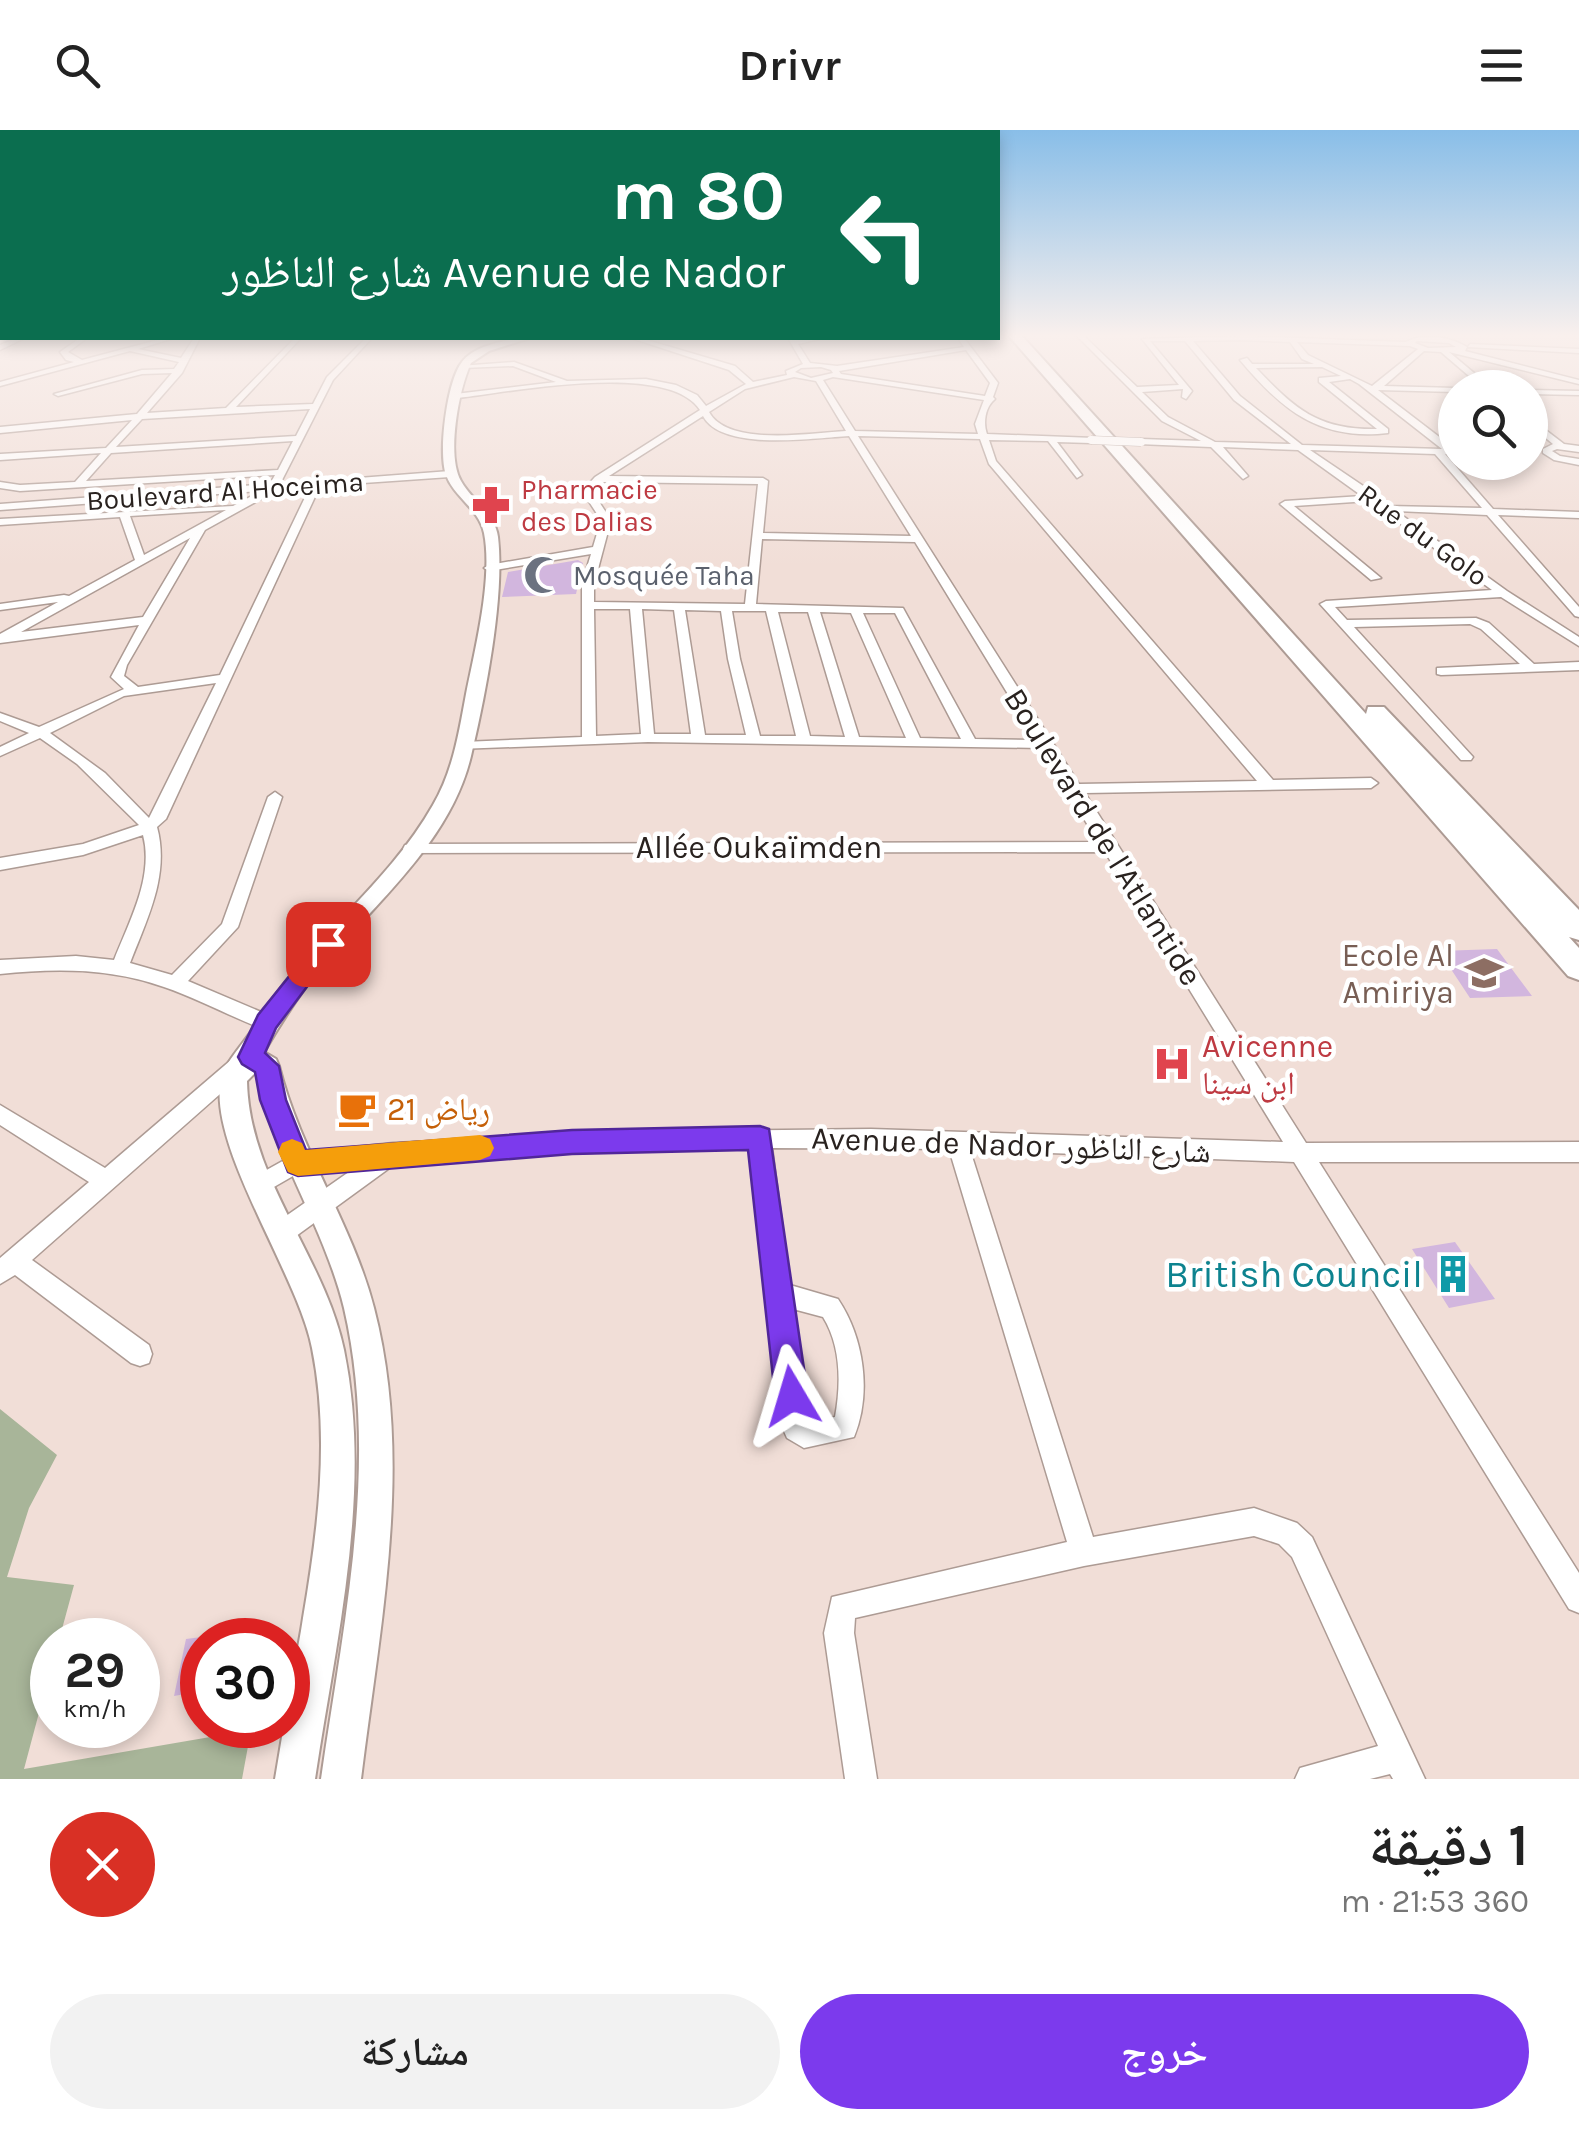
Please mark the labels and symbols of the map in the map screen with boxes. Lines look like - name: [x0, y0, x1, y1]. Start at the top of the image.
- street label: Boulevard Al Hoceima: [85, 465, 365, 517]
- place label: Pharmacie des Dalias: [521, 473, 658, 538]
- street label: Rue du Golo: [1352, 477, 1494, 593]
- pharmacy icon: Pharmacie des Dalias: [470, 484, 512, 526]
- mosque icon: Mosquée Taha: [522, 554, 564, 596]
- place label: Mosquée Taha: [573, 559, 755, 592]
- street label: Boulevard de l'Atlantide: [996, 682, 1210, 992]
- street label: Allée Oukaïmden: [636, 829, 882, 866]
- pin: [286, 902, 371, 987]
- place label: Ecole Al Amiriya: [1342, 937, 1454, 1011]
- school or university icon: Ecole Al Amiriya: [1463, 952, 1505, 994]
- place label: Avicenne ابن سينا: [1202, 1028, 1333, 1103]
- hospital icon: Avicenne ابن سينا: [1151, 1043, 1193, 1085]
- cafe icon: رياض 21: [336, 1088, 378, 1130]
- place label: رياض 21: [387, 1091, 490, 1129]
- street label: Avenue de Nador شارع الناظور: [811, 1120, 1211, 1171]
- place label: British Council: [1165, 1252, 1423, 1297]
- building icon: British Council: [1432, 1253, 1474, 1295]
- position arrow: [740, 1344, 844, 1448]
- speed limit sign: 30: [180, 1618, 310, 1748]

